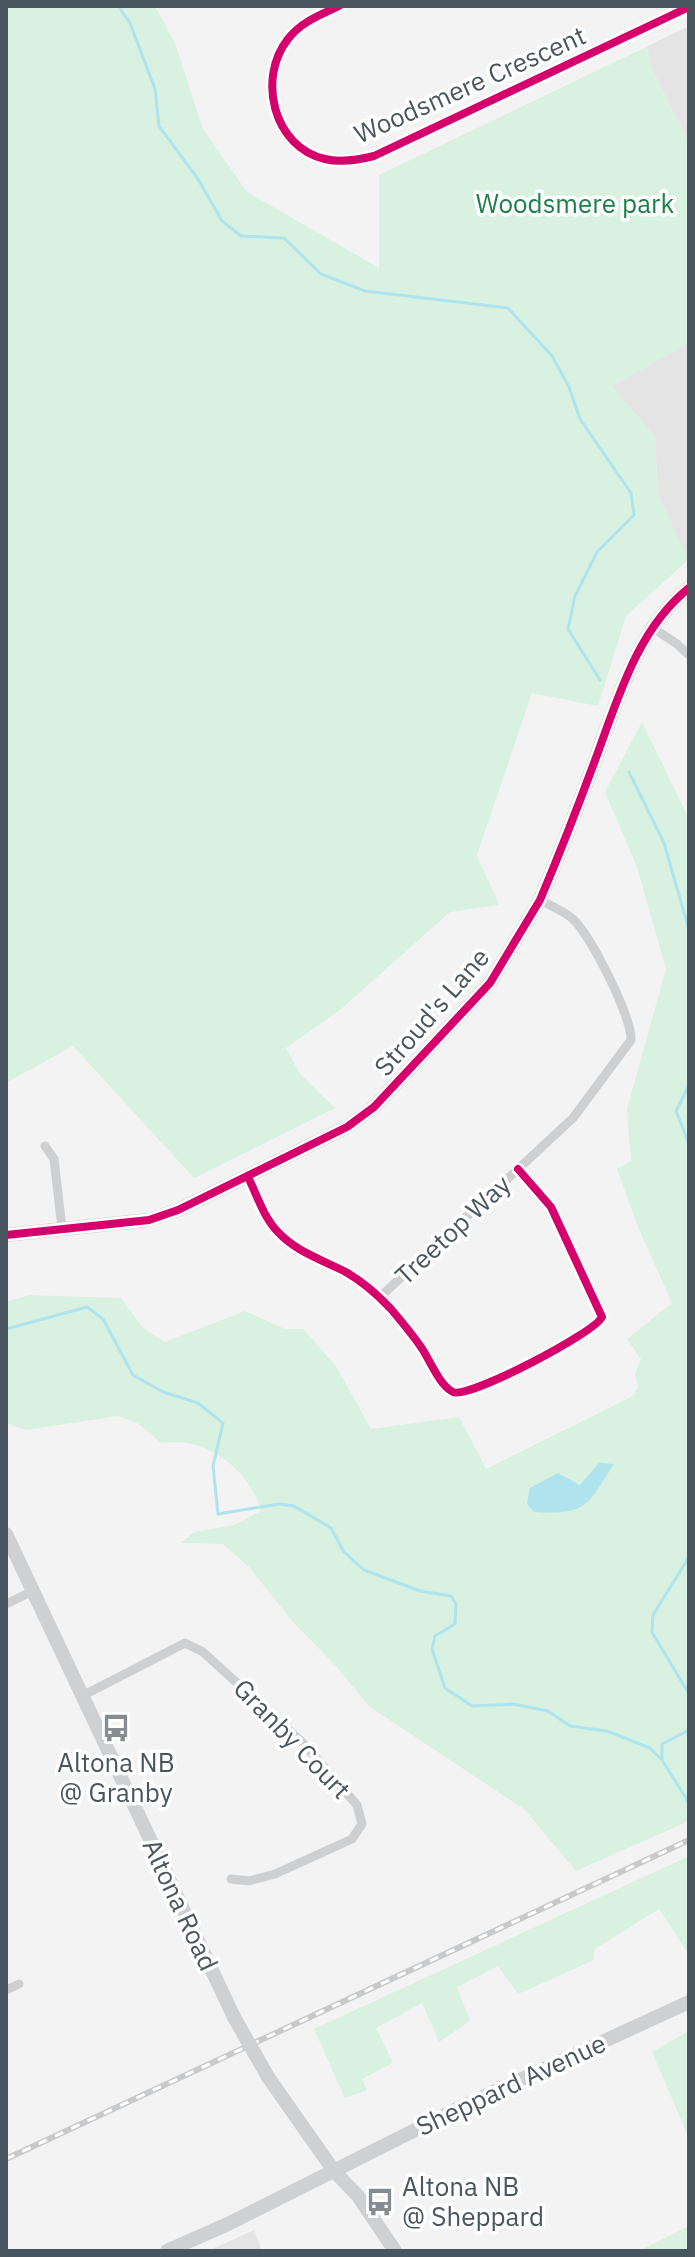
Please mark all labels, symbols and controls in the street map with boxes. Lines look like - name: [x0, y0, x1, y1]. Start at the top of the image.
- street label: Woodsmere Crescent: [348, 18, 591, 150]
- park label: Woodsmere park: [476, 186, 675, 220]
- street label: Stroud's Lane: [366, 940, 496, 1083]
- street label: Treetop Way: [387, 1167, 517, 1292]
- street label: Granby Court: [227, 1671, 359, 1806]
- bus stop icon: Altona NB @ Granby: [101, 1713, 131, 1743]
- place label: Altona NB @ Granby: [57, 1745, 175, 1809]
- street label: Altona Road: [136, 1833, 226, 1976]
- street label: Sheppard Avenue: [410, 2025, 611, 2143]
- place label: Altona NB @ Sheppard: [402, 2169, 544, 2233]
- bus stop icon: Altona NB @ Sheppard: [365, 2187, 395, 2217]

